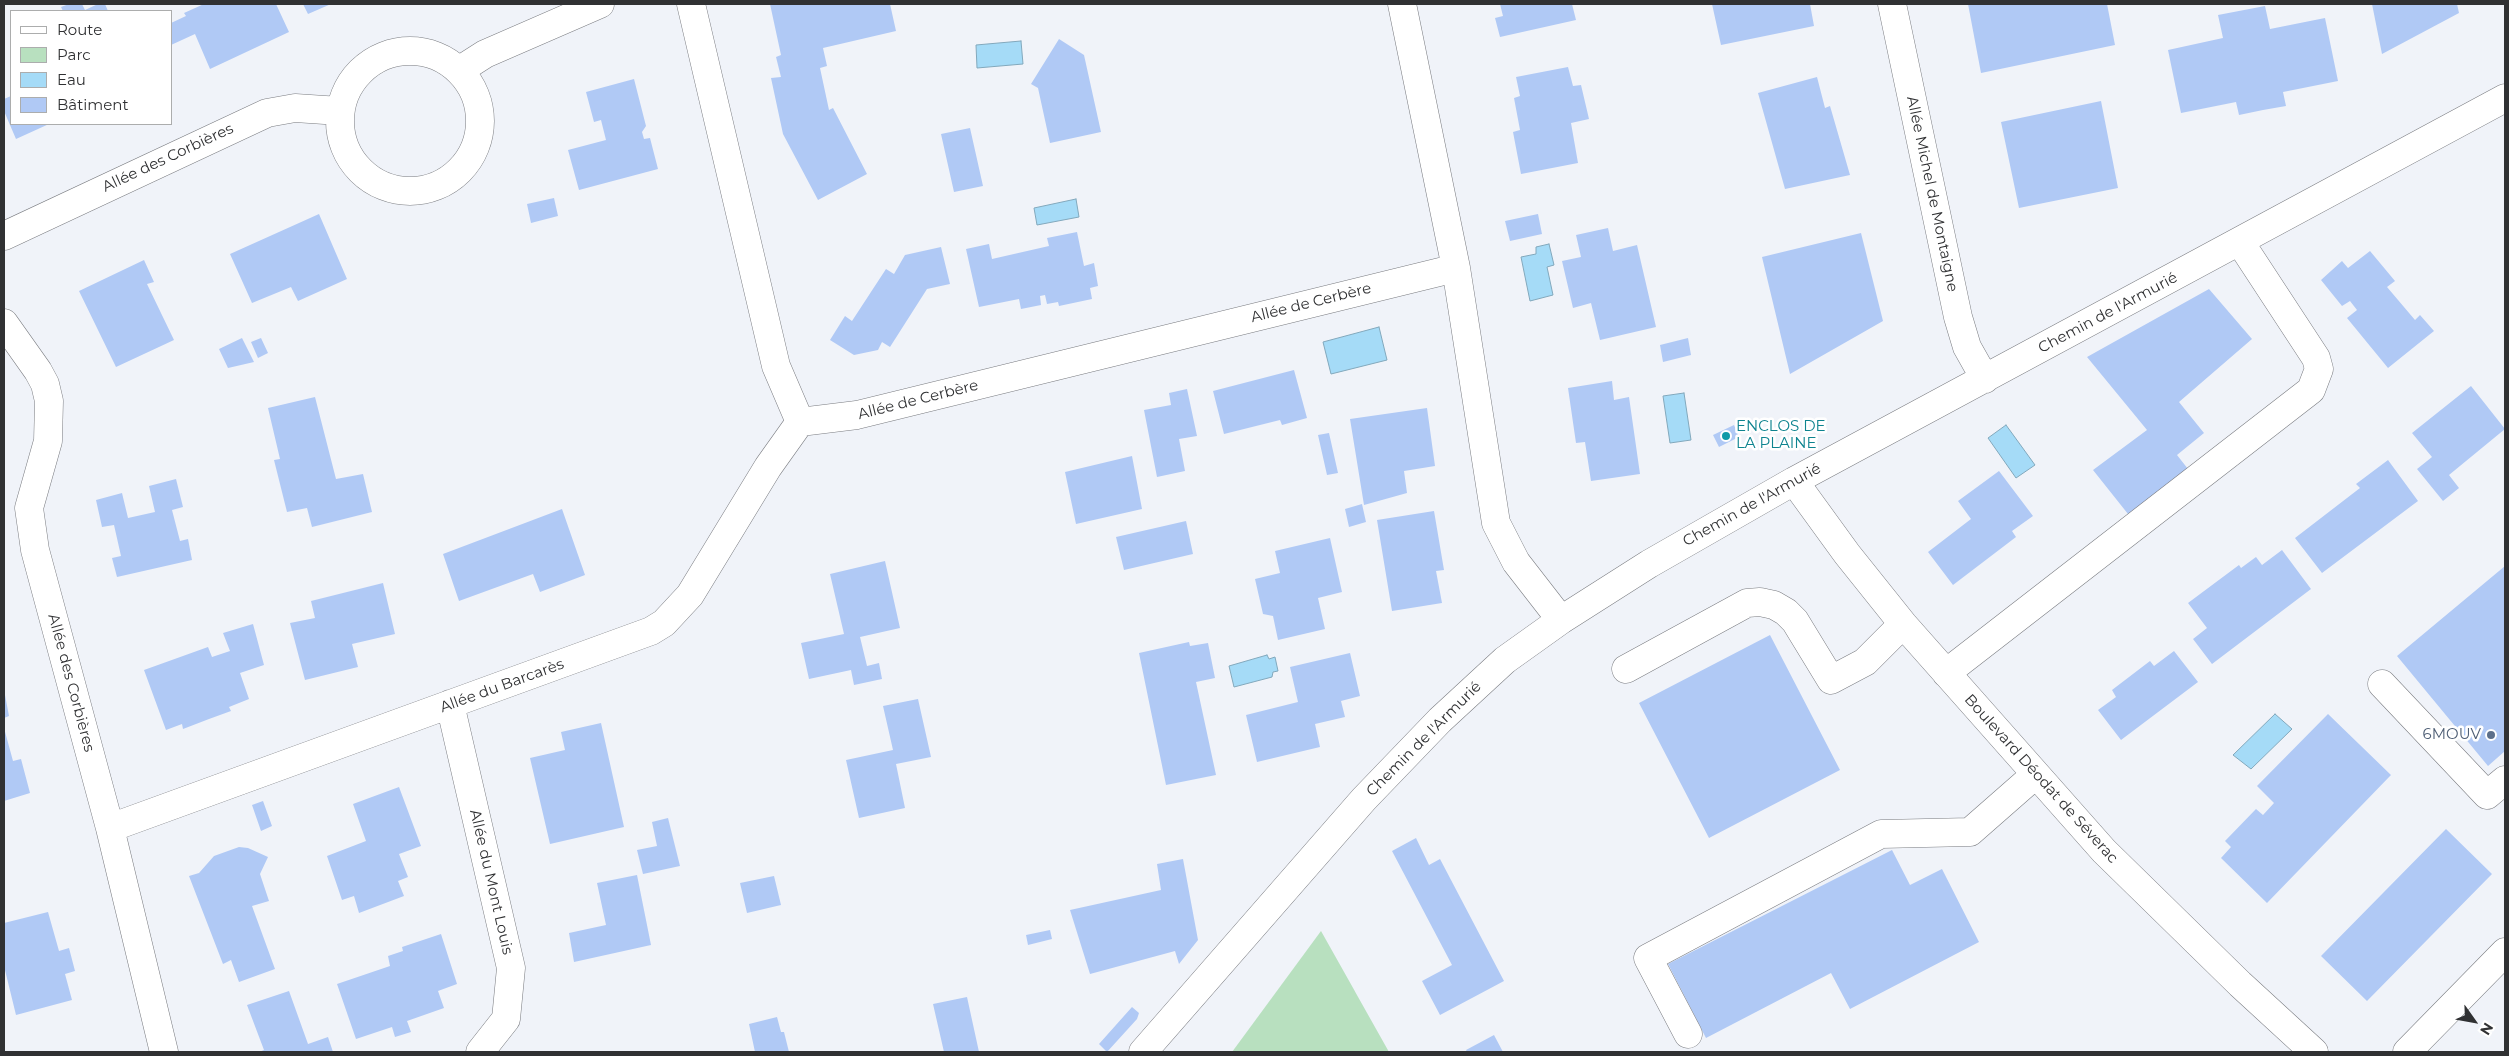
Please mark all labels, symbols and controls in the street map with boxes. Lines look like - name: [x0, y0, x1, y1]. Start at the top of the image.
- legend: [10, 10, 172, 125]
- text: Route: [57, 20, 102, 39]
- text: Parc: [57, 45, 91, 64]
- text: Eau: [57, 70, 86, 89]
- street label: Allée Michel de Montaigne: [1902, 94, 1962, 294]
- text: Bâtiment: [57, 95, 129, 114]
- street label: Allée des Corbières: [100, 120, 236, 196]
- street label: Chemin de l'Armurié: [2035, 269, 2181, 357]
- street label: Allée de Cerbère: [1249, 279, 1373, 327]
- street label: Allée de Cerbère: [856, 376, 980, 424]
- place label: ENCLOS DE LA PLAINE: [1736, 418, 1826, 453]
- marker: ENCLOS DE LA PLAINE: [1720, 430, 1732, 442]
- street label: Chemin de l'Armurié: [1680, 460, 1824, 550]
- street label: Allée des Corbières: [44, 612, 98, 754]
- street label: Allée du Barcarès: [438, 655, 566, 717]
- street label: Chemin de l'Armurié: [1363, 678, 1485, 800]
- street label: Boulevard Déodat de Séverac: [1960, 691, 2122, 867]
- place label: 6MOUV: [2423, 726, 2481, 744]
- marker: 6MOUV: [2485, 729, 2497, 741]
- street label: Allée du Mont Louis: [466, 808, 516, 956]
- north arrow: [2449, 996, 2499, 1046]
- text: N: [2476, 1019, 2497, 1039]

